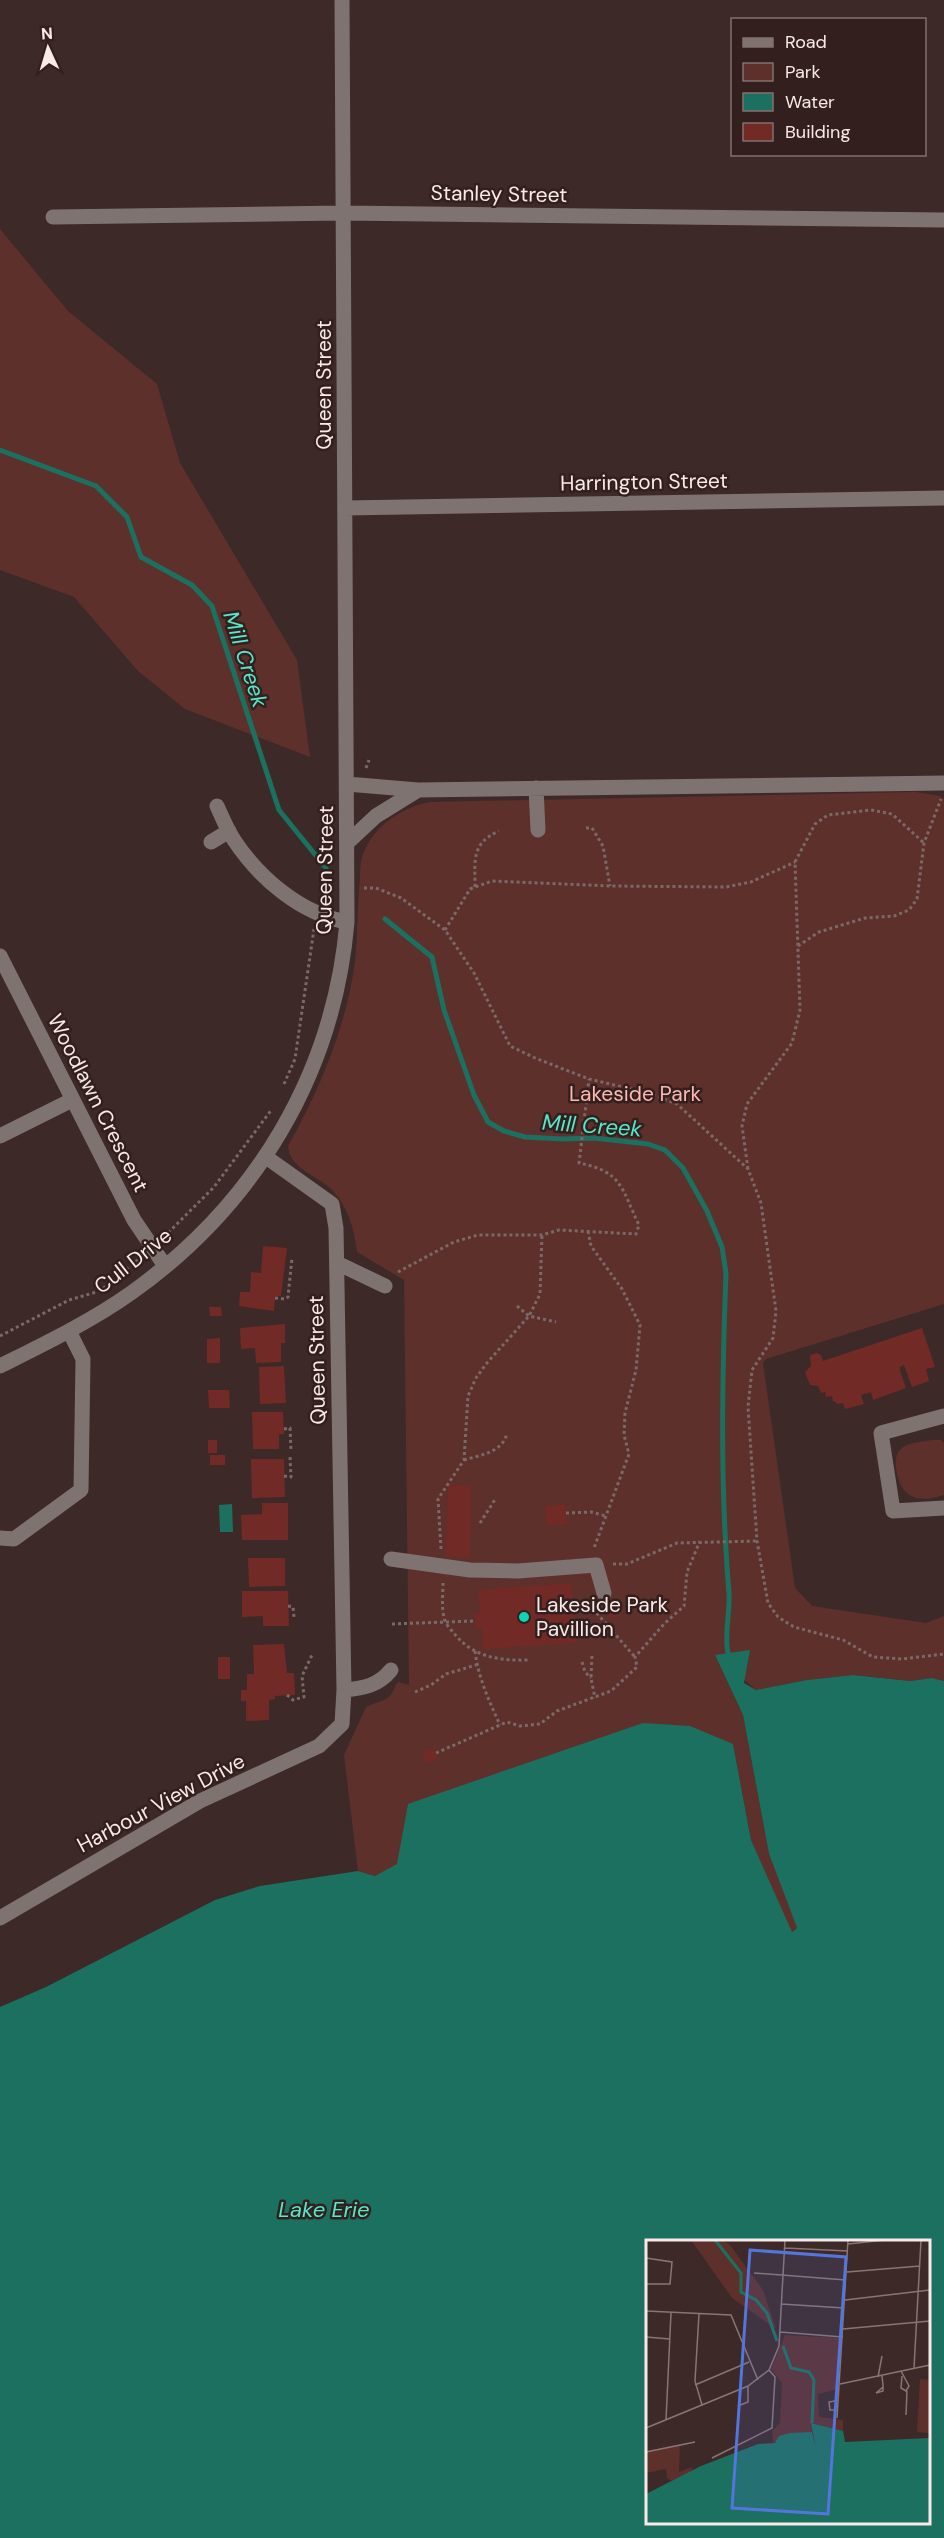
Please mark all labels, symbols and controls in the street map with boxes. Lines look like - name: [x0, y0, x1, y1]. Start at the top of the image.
- north arrow: [18, 18, 78, 78]
- legend: [731, 18, 926, 156]
- text: N: [40, 23, 54, 44]
- text: Road: [785, 30, 827, 54]
- text: Park: [785, 60, 821, 84]
- text: Water: [785, 90, 835, 114]
- text: Building: [785, 120, 850, 144]
- street label: Stanley Street: [430, 179, 568, 209]
- street label: Queen Street: [310, 320, 338, 450]
- street label: Harrington Street: [560, 467, 728, 497]
- water label: Mill Creek: [216, 607, 275, 712]
- street label: Queen Street: [310, 805, 340, 935]
- street label: Woodlawn Crescent: [41, 1009, 155, 1197]
- park label: Lakeside Park: [569, 1080, 701, 1108]
- water label: Mill Creek: [541, 1108, 644, 1143]
- street label: Cull Drive: [88, 1222, 178, 1300]
- street label: Queen Street: [302, 1295, 332, 1425]
- place label: Lakeside Park Pavillion: [536, 1591, 668, 1643]
- marker: Lakeside Park Pavillion: [517, 1610, 531, 1624]
- street label: Harbour View Drive: [72, 1747, 250, 1859]
- water label: Lake Erie: [278, 2195, 370, 2224]
- inset map: [646, 2240, 929, 2523]

